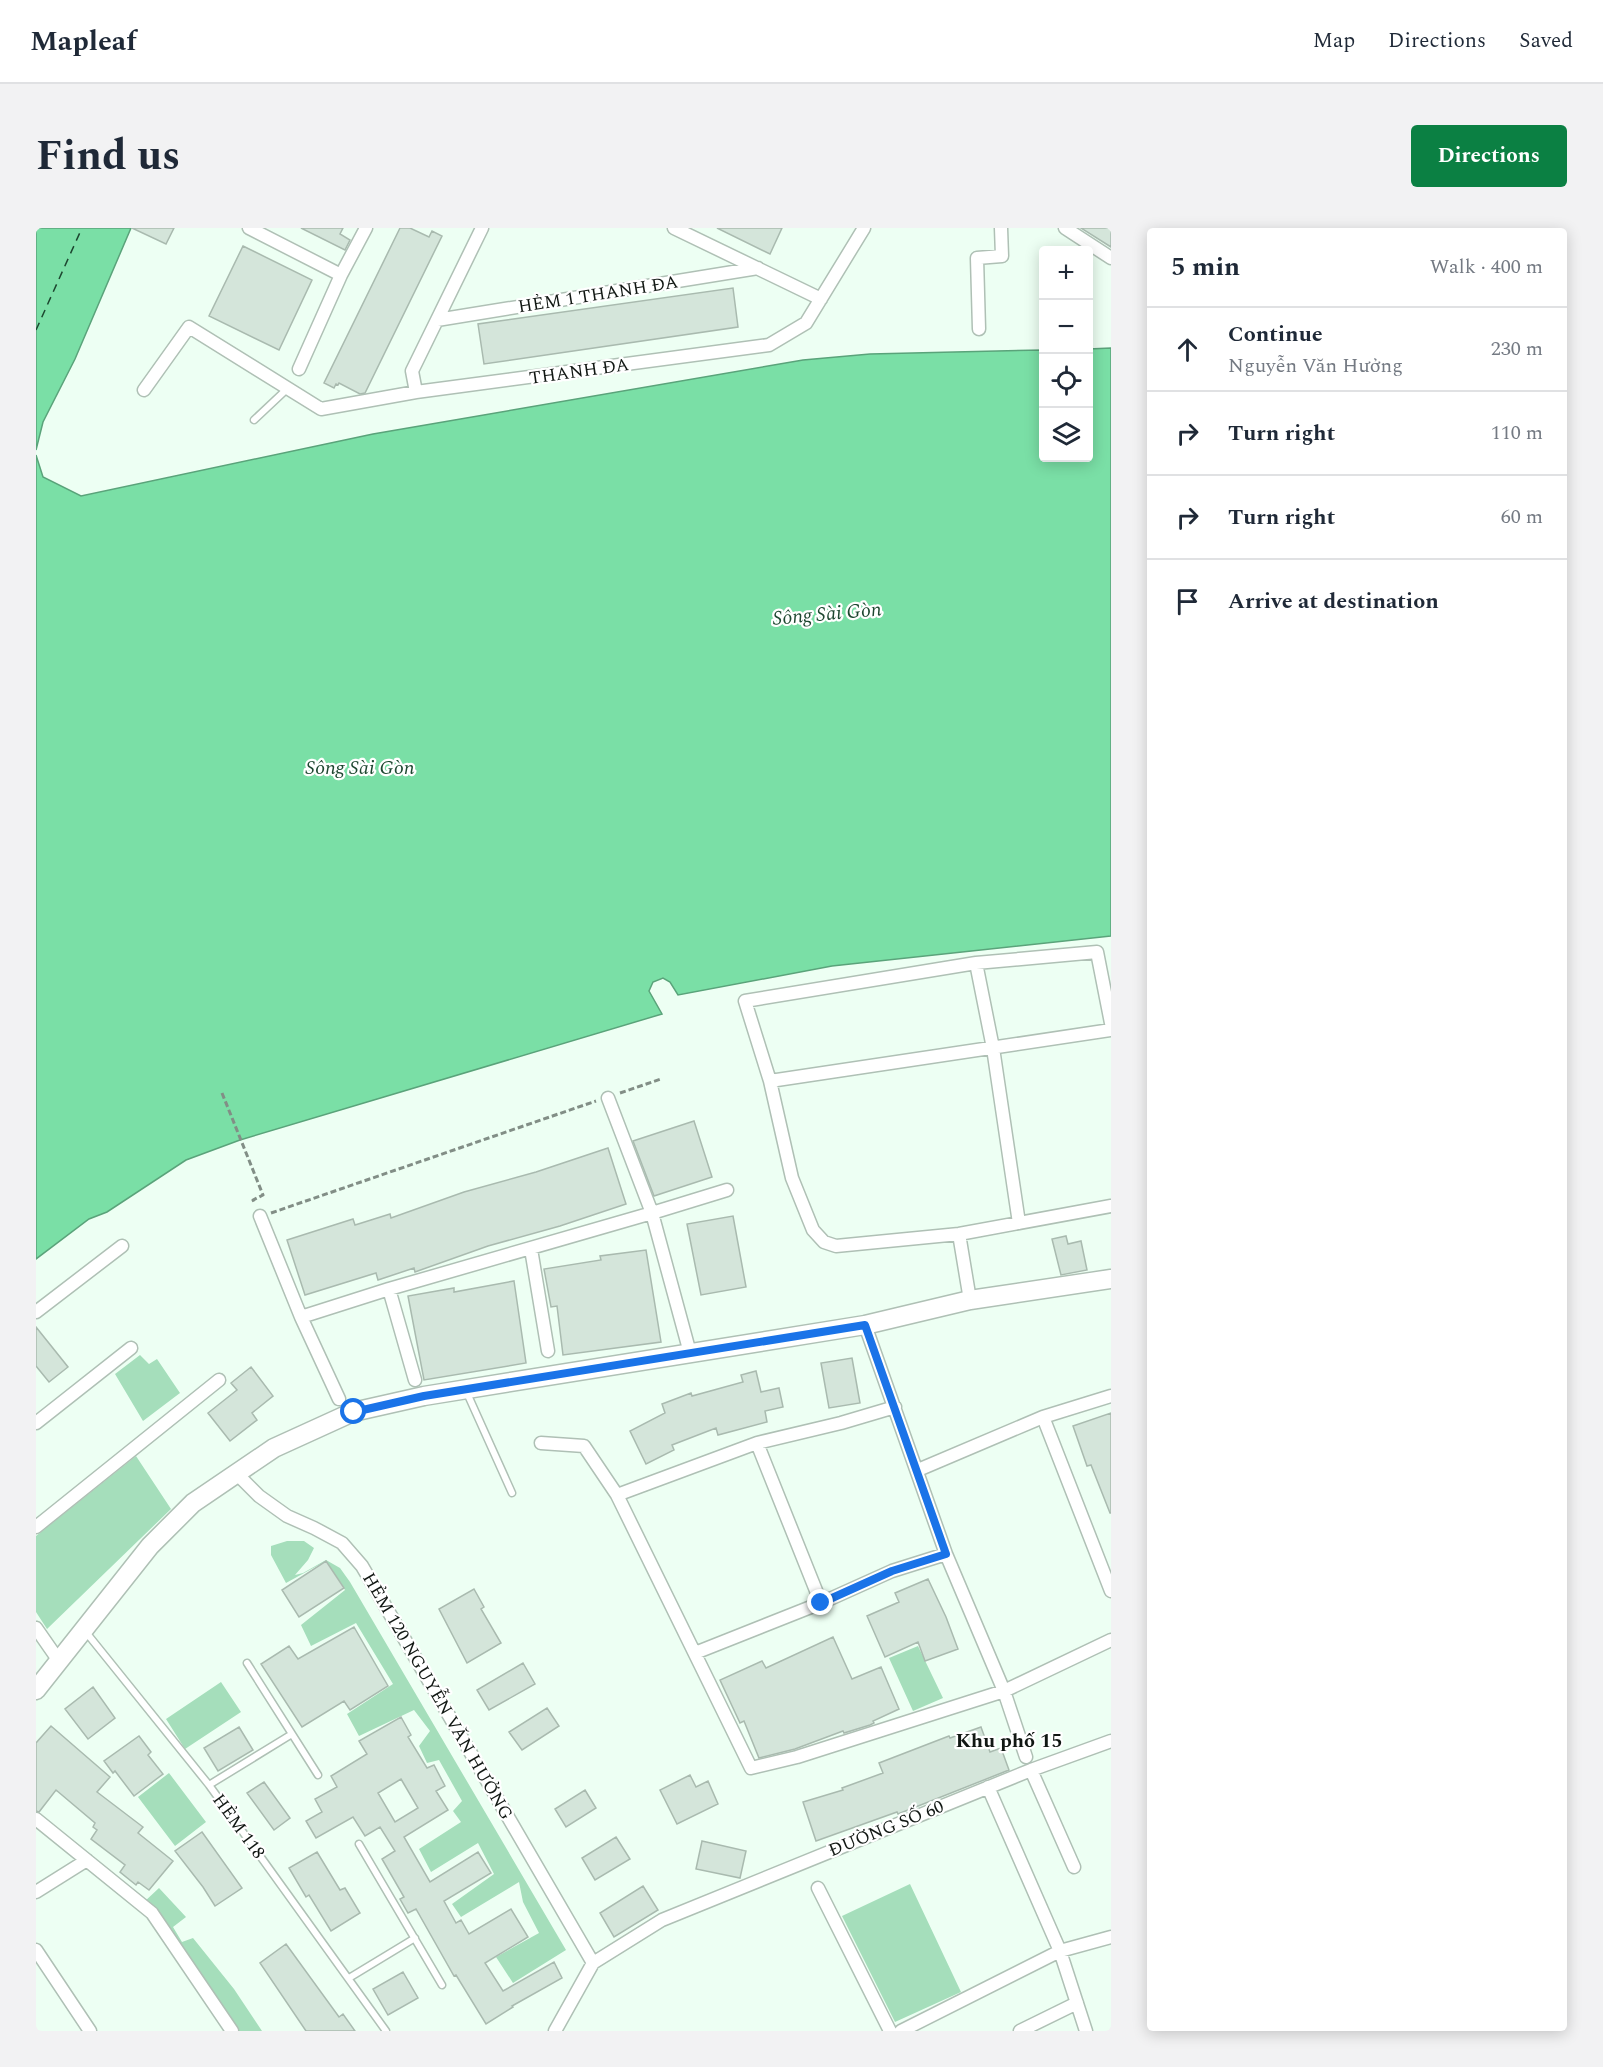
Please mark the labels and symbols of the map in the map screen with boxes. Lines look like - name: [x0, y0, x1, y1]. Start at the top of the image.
- street label: HẺM 1 THANH ĐA: [516, 268, 680, 320]
- street label: THANH ĐA: [527, 351, 631, 392]
- water label: Sông Sài Gòn: [771, 594, 883, 634]
- water label: Sông Sài Gòn: [305, 753, 415, 783]
- route start: [340, 1398, 366, 1424]
- street label: HẺM 120 NGUYỄN VĂN HƯỞNG: [355, 1567, 520, 1825]
- route end: [807, 1589, 833, 1615]
- district label: Khu phố 15: [956, 1726, 1063, 1756]
- street label: HẺM 118: [206, 1788, 272, 1865]
- street label: ĐƯỜNG SỐ 60: [824, 1793, 948, 1864]

